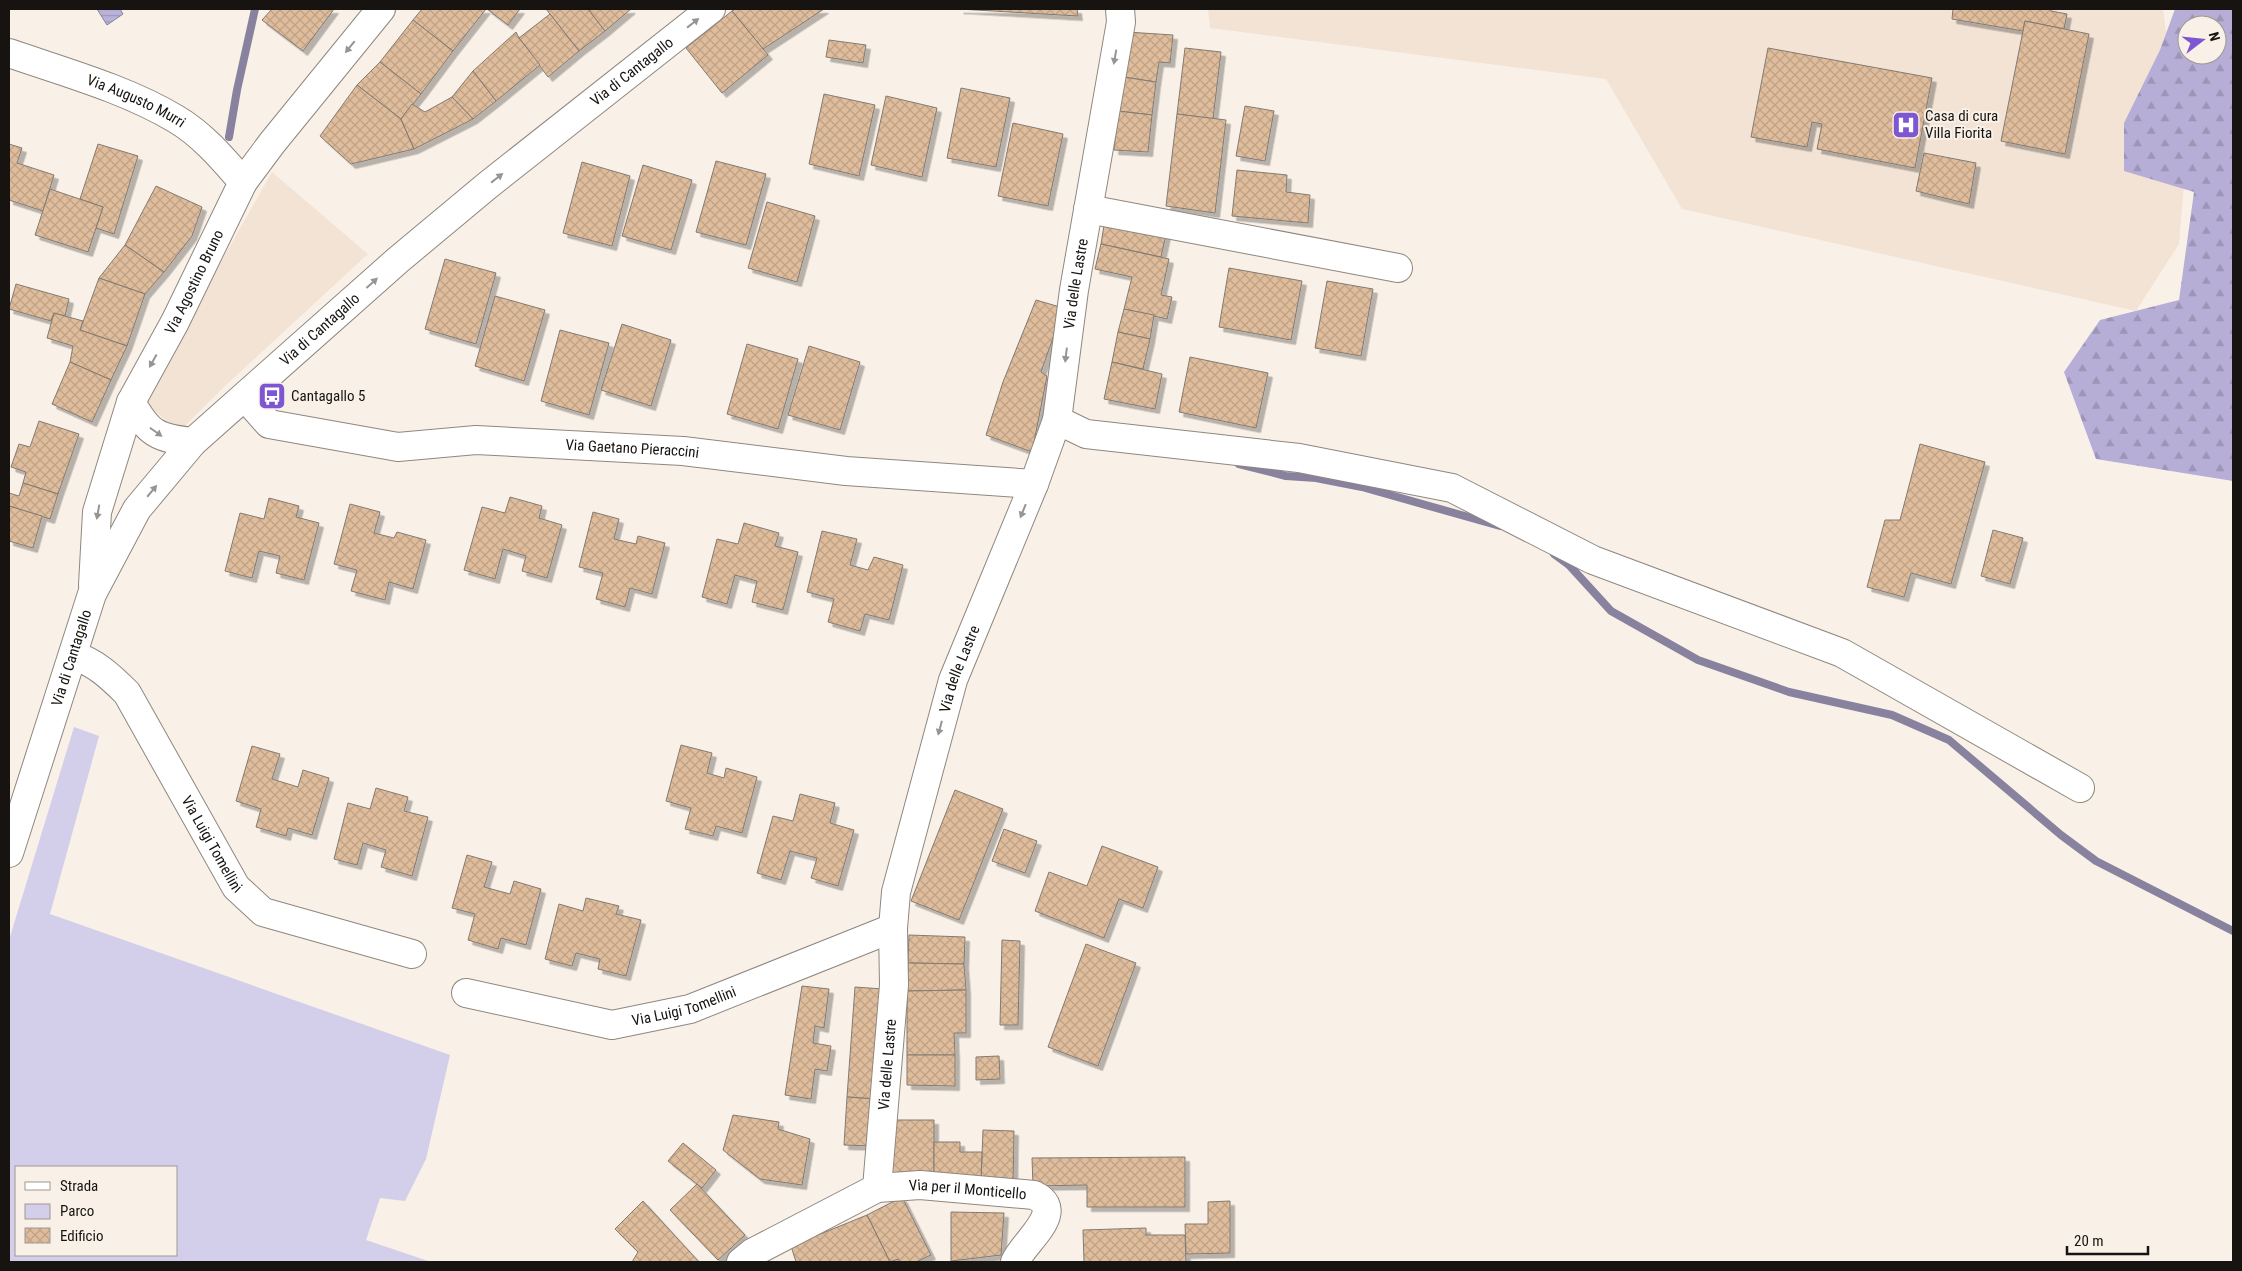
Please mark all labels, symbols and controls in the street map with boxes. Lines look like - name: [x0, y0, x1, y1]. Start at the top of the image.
- north arrow: [2177, 15, 2227, 65]
- one-way arrow: [686, 18, 699, 29]
- text: N: [2206, 30, 2223, 43]
- street label: Via di Cantagallo: [587, 33, 677, 110]
- one-way arrow: [344, 40, 355, 53]
- one-way arrow: [1110, 49, 1118, 65]
- street label: Via Augusto Murri: [84, 71, 189, 131]
- place label: Casa di cura Villa Fiorita: [1925, 107, 1998, 142]
- hospital icon: Casa di cura Villa Fiorita: [1891, 110, 1921, 140]
- one-way arrow: [490, 173, 503, 184]
- street label: Via Agostino Bruno: [161, 227, 227, 337]
- street label: Via delle Lastre: [1060, 237, 1092, 330]
- one-way arrow: [366, 277, 378, 289]
- street label: Via di Cantagallo: [276, 289, 363, 370]
- one-way arrow: [1062, 348, 1070, 364]
- one-way arrow: [149, 354, 158, 367]
- bus stop icon: Cantagallo 5: [257, 381, 287, 411]
- place label: Cantagallo 5: [291, 387, 365, 405]
- one-way arrow: [149, 427, 163, 437]
- street label: Via Gaetano Pieraccini: [565, 436, 700, 462]
- one-way arrow: [146, 486, 158, 498]
- one-way arrow: [1019, 504, 1027, 519]
- one-way arrow: [93, 505, 101, 521]
- street label: Via di Cantagallo: [48, 607, 95, 708]
- street label: Via delle Lastre: [936, 623, 984, 714]
- one-way arrow: [936, 720, 944, 735]
- street label: Via Luigi Tomellini: [178, 793, 246, 897]
- street label: Via Luigi Tomellini: [630, 982, 739, 1030]
- street label: Via delle Lastre: [875, 1018, 900, 1111]
- legend: [15, 1166, 178, 1256]
- street label: Via per il Monticello: [908, 1176, 1027, 1203]
- text: Strada: [60, 1177, 98, 1195]
- text: Parco: [60, 1202, 94, 1220]
- scale bar: [2067, 1224, 2148, 1256]
- text: Edificio: [60, 1227, 103, 1245]
- text: 20 m: [2074, 1232, 2104, 1250]

